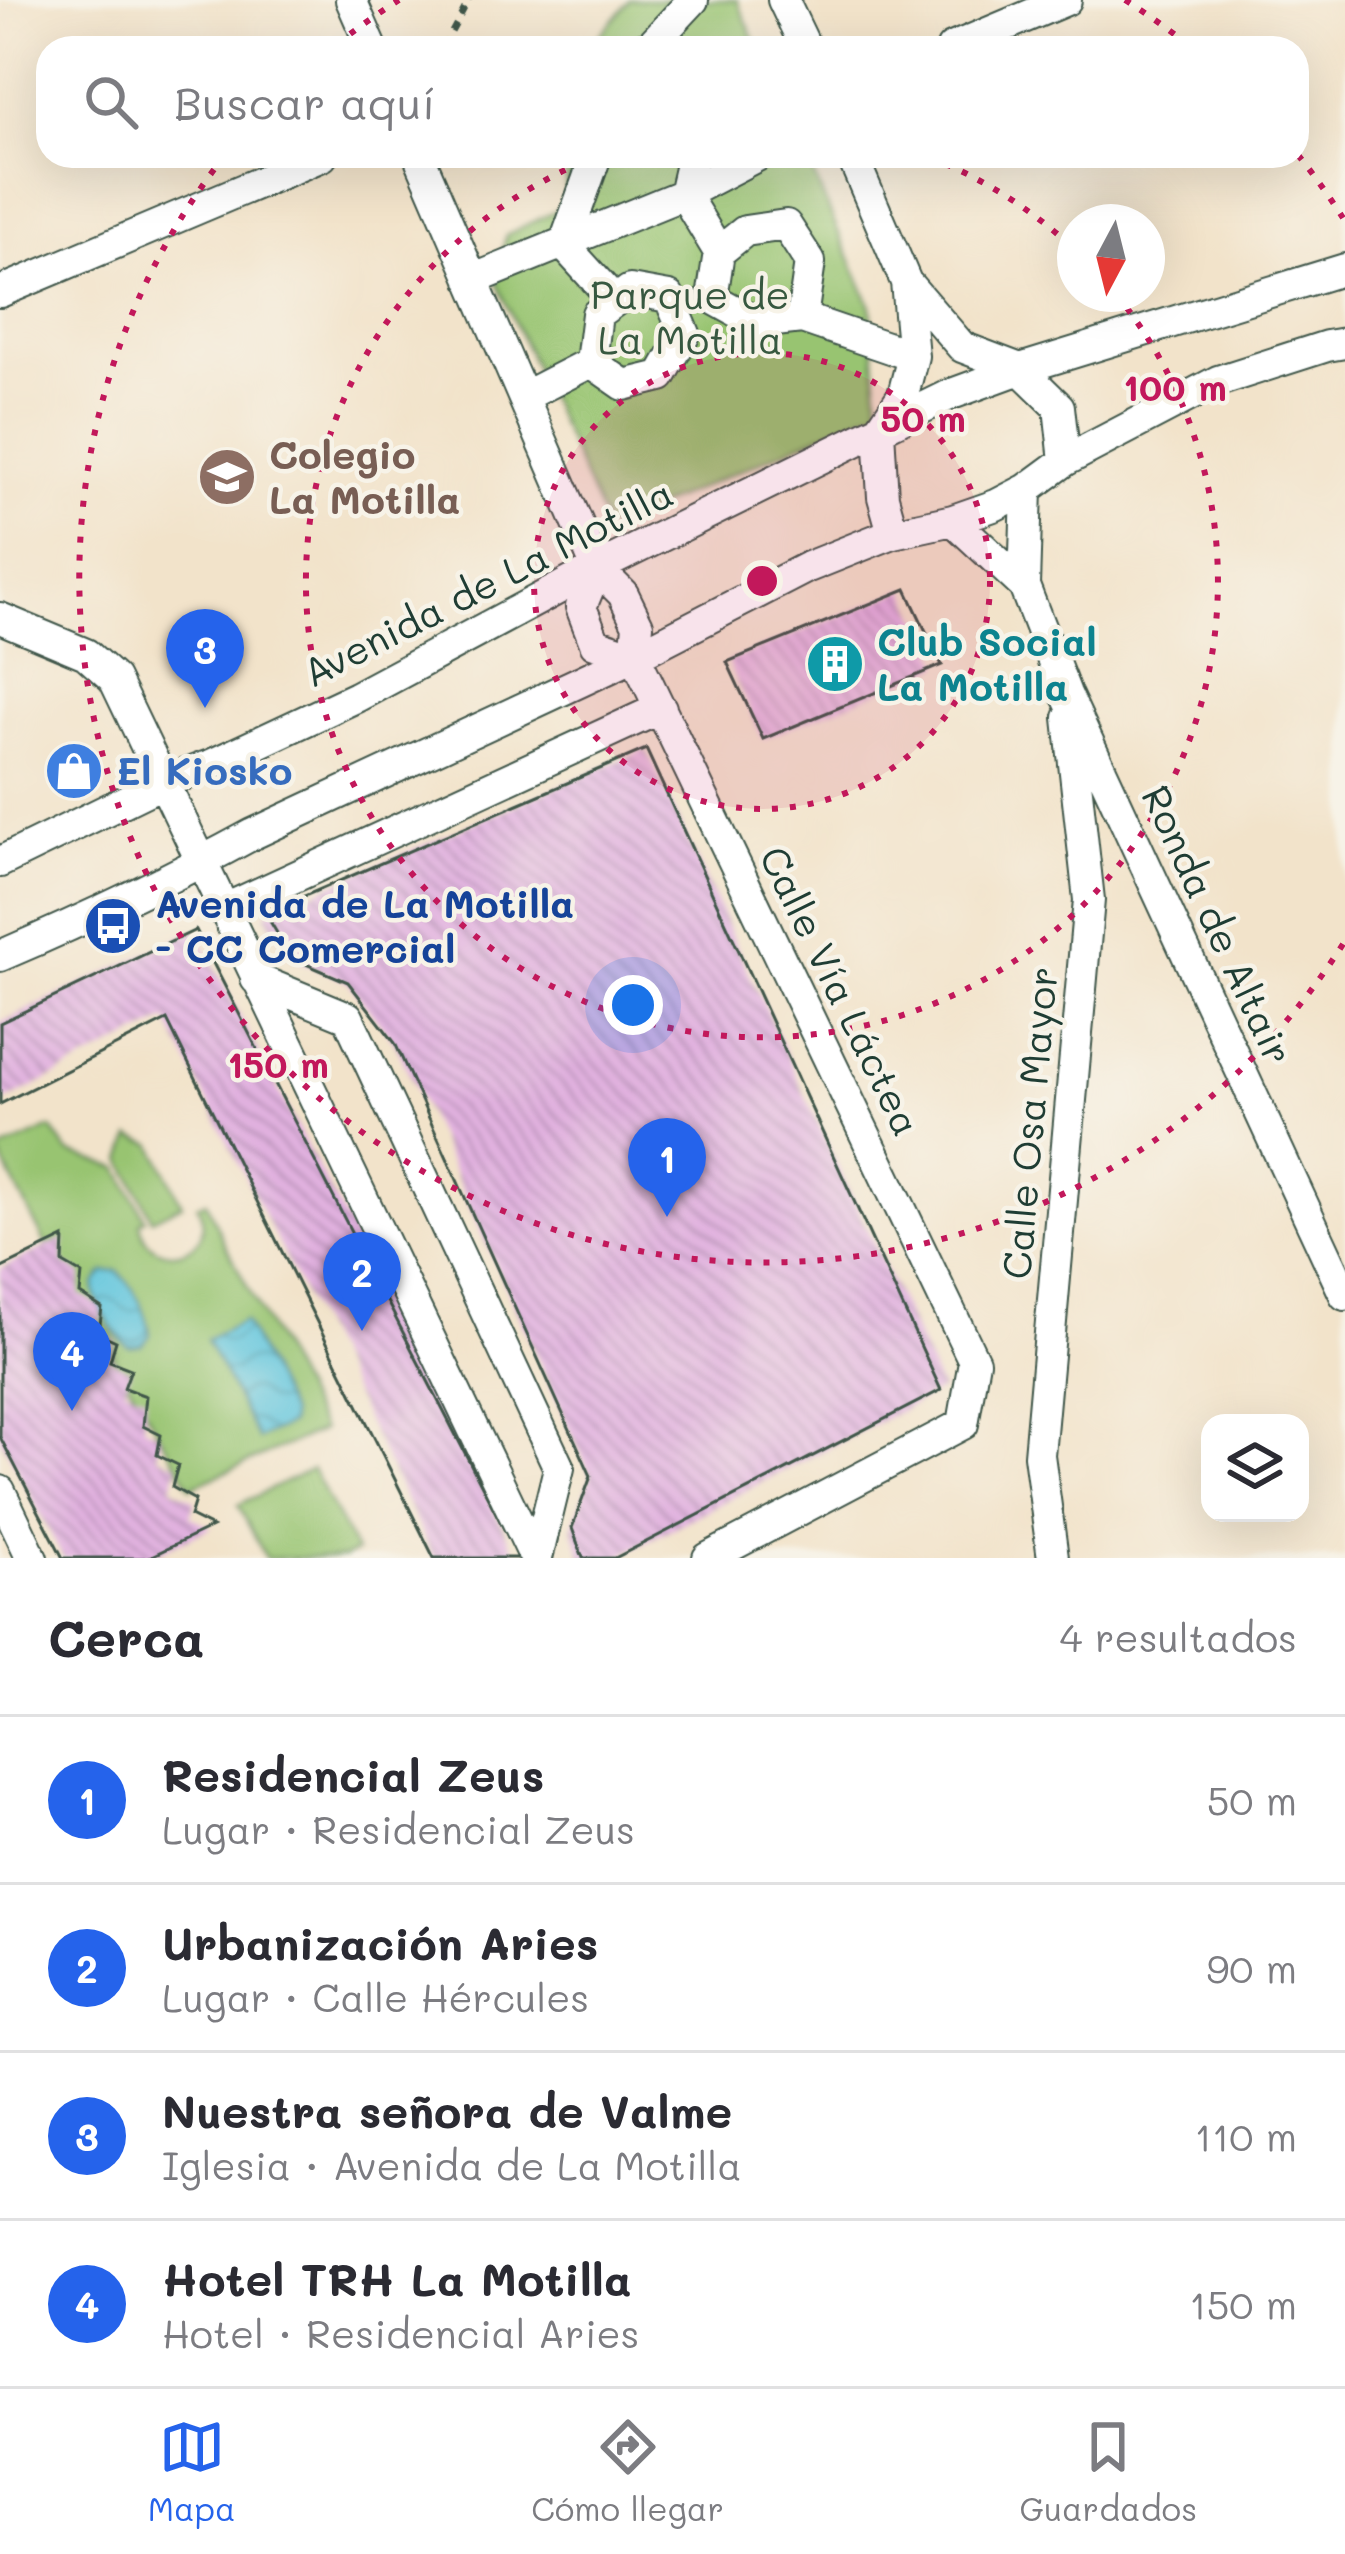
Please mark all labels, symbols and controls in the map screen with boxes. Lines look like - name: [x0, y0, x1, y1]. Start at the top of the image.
- search box: [36, 36, 1309, 168]
- icon: search: [78, 69, 144, 135]
- text: Buscar aquí: [174, 73, 436, 131]
- north arrow: [1057, 204, 1165, 312]
- park label: Parque de La Motilla: [590, 268, 790, 364]
- text: 100 m: [1123, 363, 1227, 410]
- text: 50 m: [880, 394, 966, 441]
- place label: Colegio La Motilla: [269, 428, 460, 524]
- school or university icon: Colegio La Motilla: [196, 446, 258, 508]
- street label: Avenida de La Motilla: [294, 466, 681, 697]
- centre of rings: [741, 560, 783, 602]
- pin: 3: [166, 609, 244, 708]
- place label: Club Social La Motilla: [877, 615, 1097, 711]
- building icon: Club Social La Motilla: [804, 633, 866, 695]
- shop icon: El Kiosko: [43, 740, 105, 802]
- place label: El Kiosko: [116, 744, 292, 795]
- street label: Ronda de Altair: [1131, 777, 1305, 1072]
- street label: Calle Vía Láctea: [749, 837, 933, 1143]
- place label: Avenida de La Motilla - CC Comercial: [155, 877, 574, 973]
- bus stop icon: Avenida de La Motilla - CC Comercial: [82, 895, 144, 957]
- street label: Calle Osa Mayor: [989, 965, 1068, 1281]
- your location: [603, 975, 663, 1035]
- text: 150 m: [227, 1040, 329, 1087]
- pin: 1: [628, 1118, 706, 1217]
- pin: 2: [323, 1232, 401, 1331]
- pin: 4: [33, 1312, 111, 1411]
- map controls: [1201, 1414, 1309, 1522]
- button: layers: [1201, 1414, 1309, 1522]
- text: Cerca: [48, 1603, 205, 1670]
- text: 4 resultados: [1060, 1611, 1297, 1662]
- text: Residencial Zeus: [162, 1745, 544, 1803]
- text: 1: [78, 1774, 96, 1825]
- text: 50 m: [1207, 1774, 1297, 1825]
- text: Lugar · Residencial Zeus: [162, 1803, 635, 1854]
- text: Urbanización Aries: [162, 1913, 598, 1971]
- text: 2: [76, 1942, 98, 1993]
- text: 90 m: [1206, 1942, 1297, 1993]
- text: Lugar · Calle Hércules: [162, 1971, 589, 2022]
- text: Nuestra señora de Valme: [162, 2081, 732, 2139]
- text: 3: [75, 2110, 99, 2161]
- text: 110 m: [1195, 2110, 1297, 2161]
- text: Iglesia · Avenida de La Motilla: [162, 2139, 742, 2190]
- text: Hotel TRH La Motilla: [162, 2249, 632, 2307]
- text: 4: [75, 2278, 99, 2329]
- text: 150 m: [1189, 2278, 1297, 2329]
- text: Hotel · Residencial Aries: [162, 2307, 640, 2358]
- tab: Mapa: [148, 2414, 236, 2529]
- tab: Cómo llegar: [531, 2414, 724, 2529]
- tab: Guardados: [1020, 2414, 1197, 2529]

